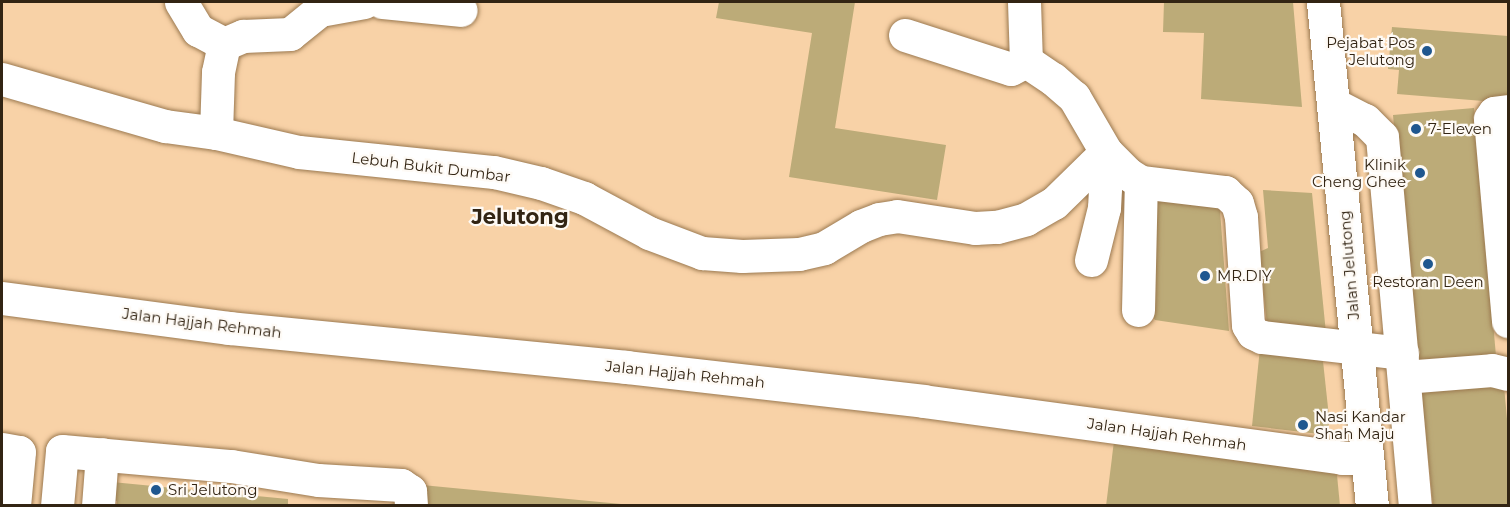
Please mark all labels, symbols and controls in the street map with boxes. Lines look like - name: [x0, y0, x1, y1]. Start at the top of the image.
- place label: Pejabat Pos Jelutong: [1326, 33, 1415, 68]
- marker: Pejabat Pos Jelutong: [1420, 44, 1434, 58]
- place label: 7-Eleven: [1428, 120, 1492, 138]
- marker: 7-Eleven: [1409, 122, 1423, 136]
- street label: Lebuh Bukit Dumbar: [351, 148, 511, 186]
- place label: Klinik Cheng Ghee: [1312, 155, 1406, 190]
- marker: Klinik Cheng Ghee: [1411, 164, 1429, 182]
- district label: Jelutong: [471, 204, 569, 230]
- street label: Jalan Jelutong: [1335, 210, 1363, 320]
- marker: Restoran Deen: [1421, 257, 1435, 271]
- place label: MR.DIY: [1217, 267, 1272, 285]
- marker: MR.DIY: [1198, 269, 1212, 283]
- place label: Restoran Deen: [1372, 273, 1484, 291]
- street label: Jalan Hajjah Rehmah: [121, 304, 283, 342]
- street label: Jalan Hajjah Rehmah: [604, 357, 766, 391]
- place label: Nasi Kandar Shah Maju: [1315, 407, 1406, 442]
- street label: Jalan Hajjah Rehmah: [1086, 414, 1248, 454]
- marker: Nasi Kandar Shah Maju: [1296, 418, 1310, 432]
- place label: Sri Jelutong: [168, 481, 257, 499]
- marker: Sri Jelutong: [149, 483, 163, 497]

